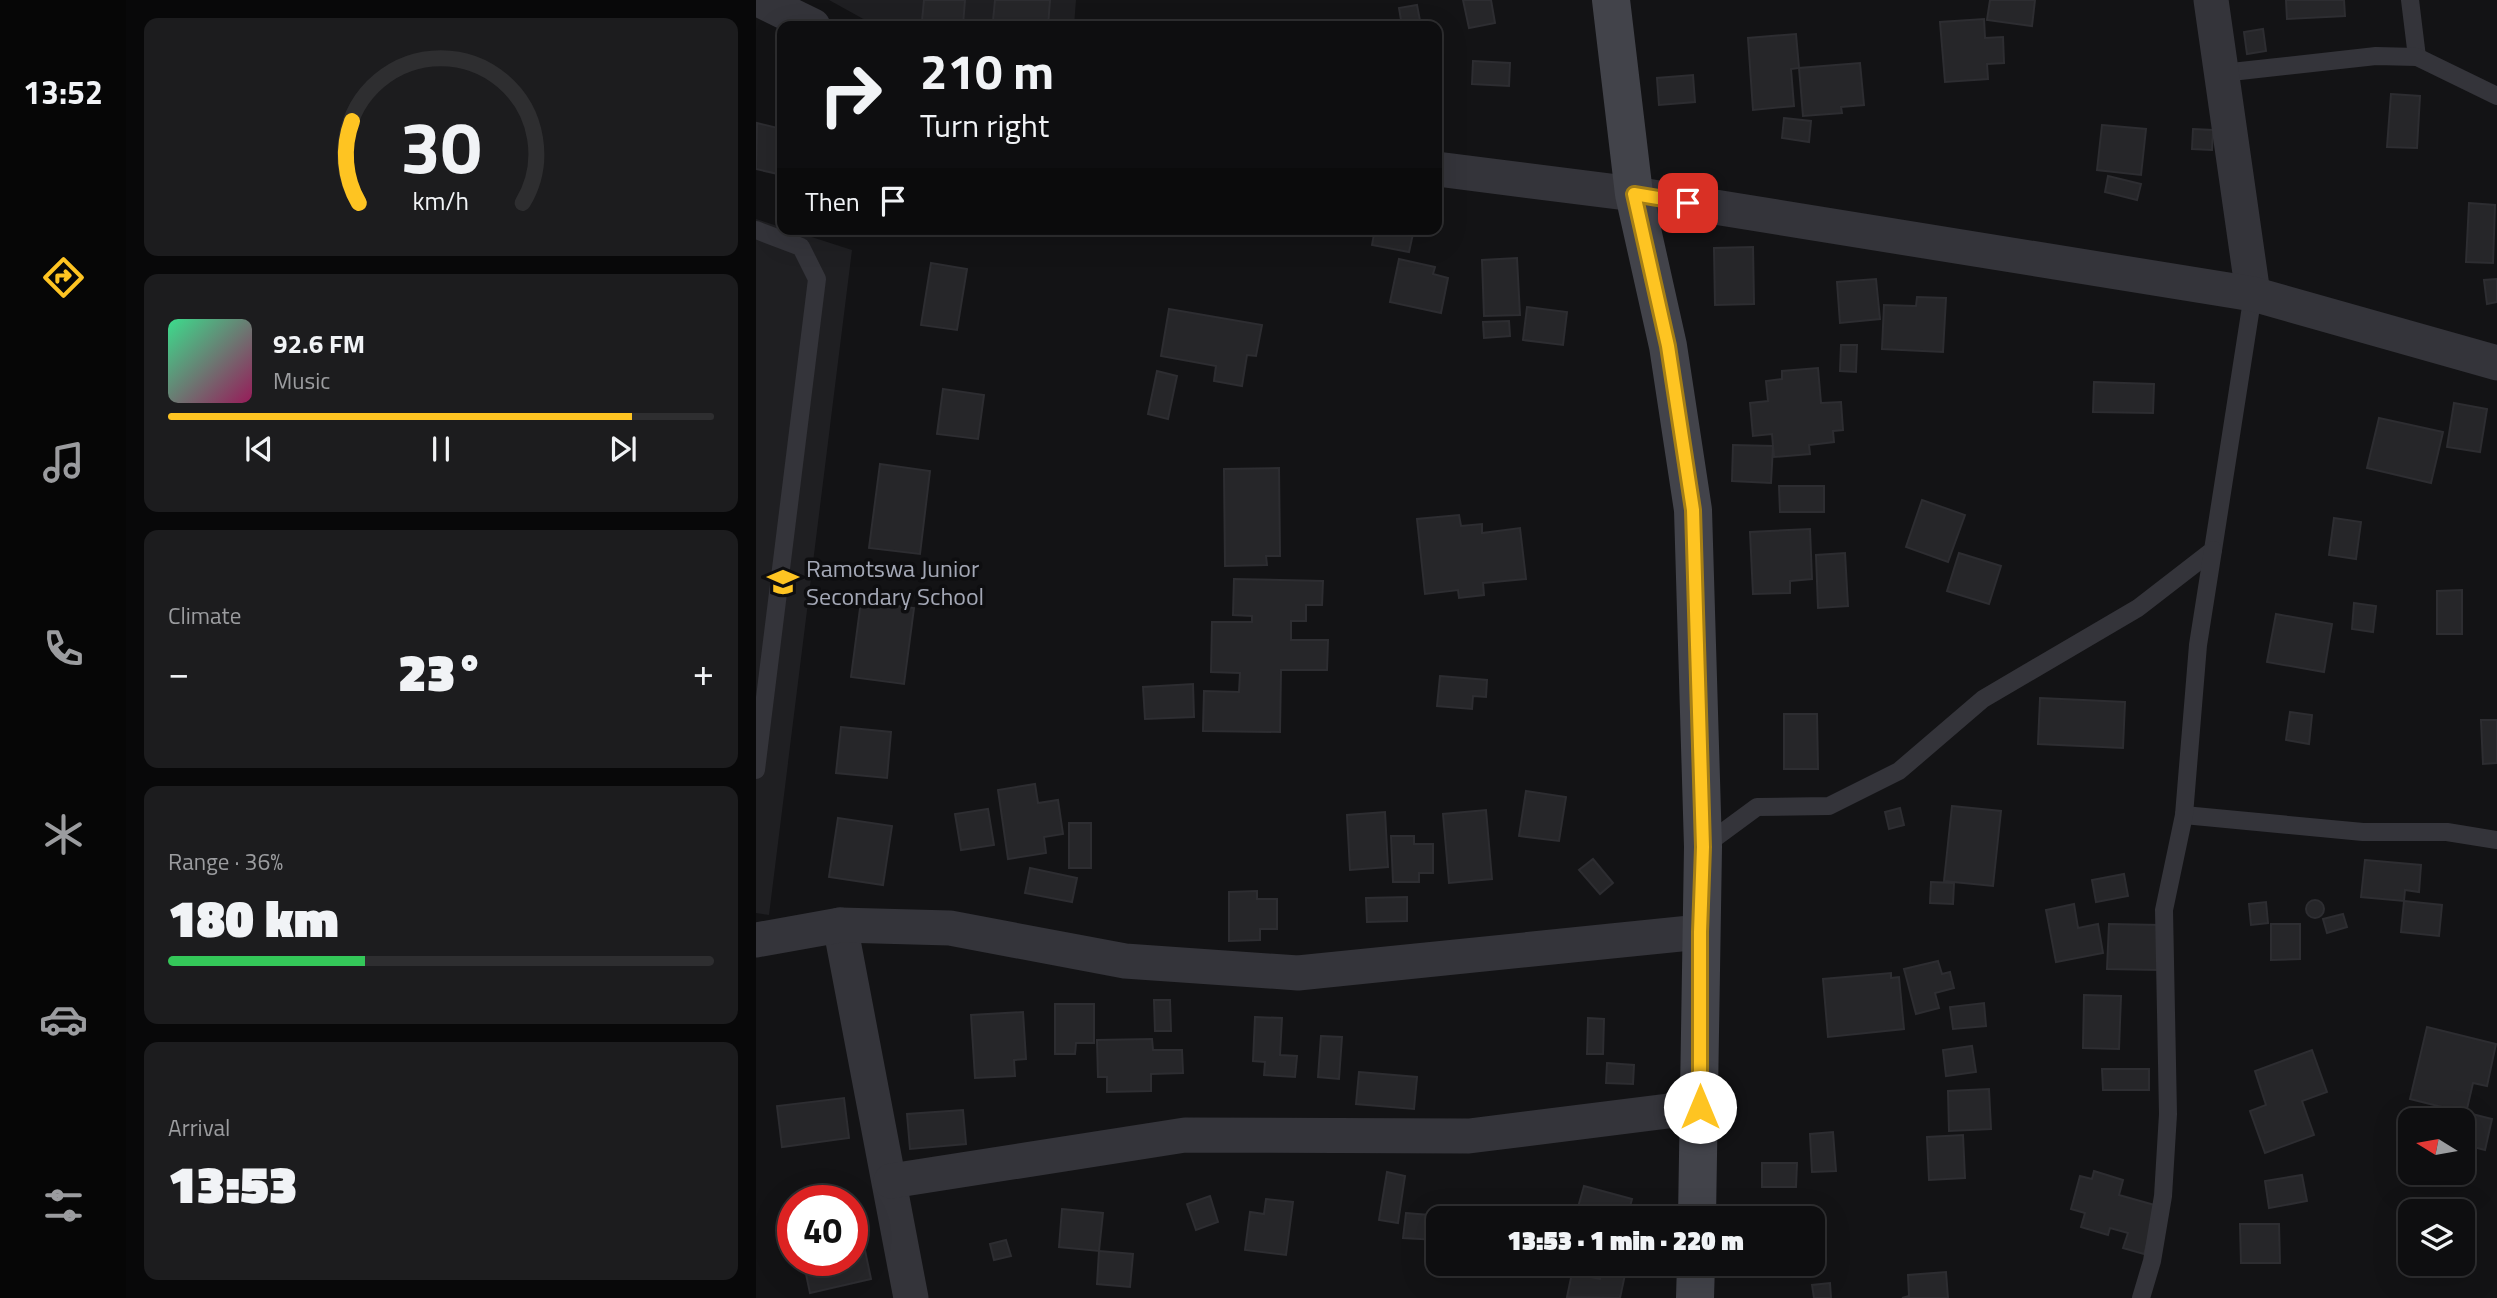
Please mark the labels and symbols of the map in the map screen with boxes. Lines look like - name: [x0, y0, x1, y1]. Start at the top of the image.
- pin: [1658, 173, 1718, 233]
- place label: Ramotswa Junior Secondary School: [806, 550, 984, 614]
- school or university icon: Ramotswa Junior Secondary School: [766, 565, 800, 599]
- position arrow: [1663, 1070, 1737, 1144]
- north arrow: [2398, 1108, 2474, 1185]
- speed limit sign: 40: [777, 1185, 868, 1276]

